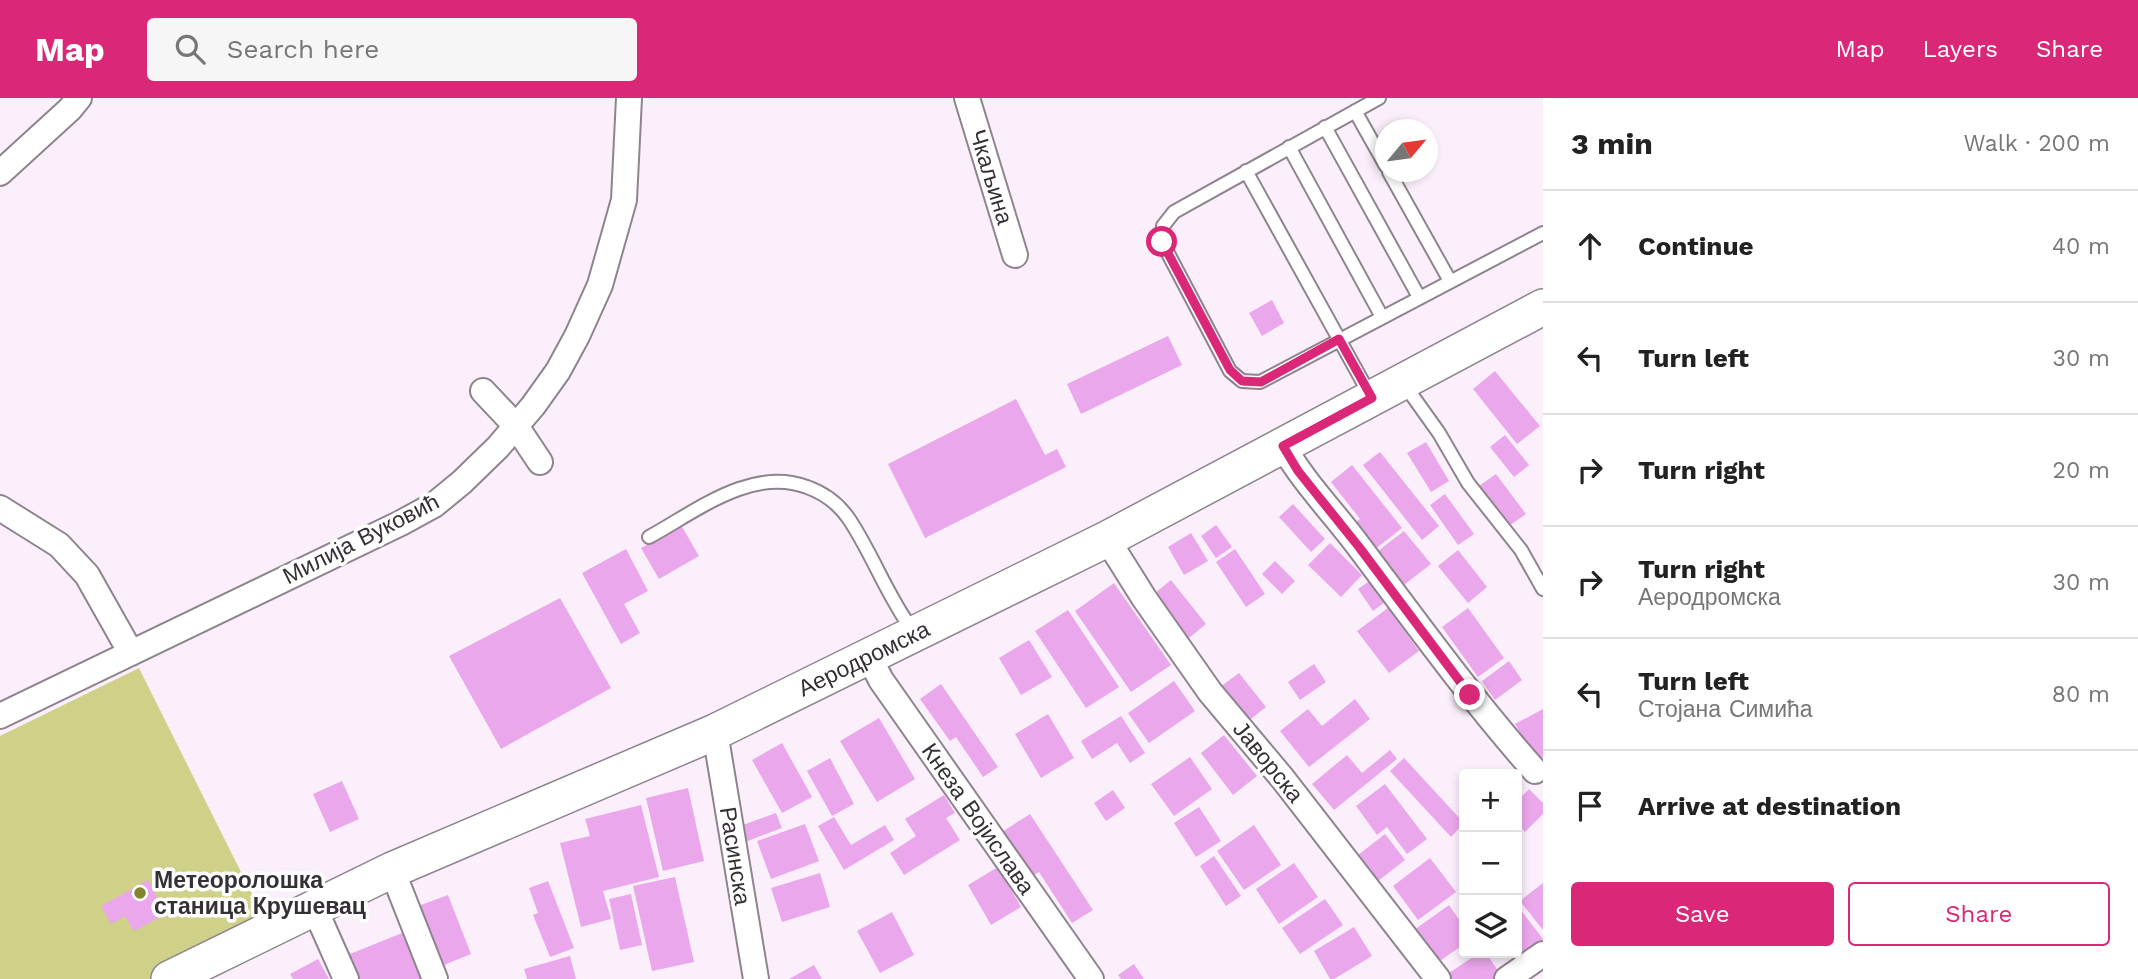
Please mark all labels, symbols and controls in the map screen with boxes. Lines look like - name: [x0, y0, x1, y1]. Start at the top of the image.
- search box: [147, 18, 637, 81]
- text: Map: [35, 30, 105, 69]
- icon: search: [171, 30, 209, 68]
- text: Search here: [227, 34, 379, 64]
- text: Map: [1836, 35, 1884, 63]
- text: Layers: [1922, 35, 1998, 63]
- text: Share: [2036, 35, 2103, 63]
- north arrow: [1375, 119, 1438, 182]
- street label: Чкаљина: [964, 126, 1018, 228]
- text: 3 min: [1571, 126, 1653, 161]
- text: Walk · 200 m: [1964, 130, 2110, 157]
- route start: [1146, 226, 1177, 257]
- icon: ahead: [1571, 227, 1609, 265]
- text: Continue: [1638, 231, 1754, 261]
- text: 40 m: [2052, 233, 2110, 260]
- icon: left: [1571, 339, 1609, 377]
- text: Turn left: [1638, 343, 1749, 373]
- text: 30 m: [2053, 345, 2110, 372]
- icon: right: [1571, 451, 1609, 489]
- text: Turn right: [1638, 455, 1765, 485]
- text: 20 m: [2053, 457, 2110, 484]
- street label: Милија Вуковић: [278, 488, 444, 590]
- text: Turn right: [1638, 554, 1765, 584]
- icon: right: [1571, 563, 1609, 601]
- text: 30 m: [2053, 569, 2110, 596]
- text: Аеродромска: [1638, 584, 1781, 611]
- street label: Аеродромска: [794, 615, 934, 702]
- text: Turn left: [1638, 666, 1749, 696]
- icon: left: [1571, 675, 1609, 713]
- route end: [1454, 679, 1485, 710]
- text: 80 m: [2052, 681, 2110, 708]
- text: Стојана Симића: [1638, 696, 1813, 723]
- street label: Јаворска: [1227, 716, 1309, 808]
- street label: Кнеза Војислава: [916, 738, 1040, 900]
- map controls: [1459, 769, 1522, 958]
- button: +: [1459, 769, 1522, 832]
- icon: arrive: [1571, 787, 1609, 825]
- text: Arrive at destination: [1638, 791, 1901, 821]
- street label: Расинска: [714, 805, 756, 907]
- button: −: [1459, 832, 1522, 895]
- place label: Метеоролошка станица Крушевац: [154, 867, 366, 920]
- button: Save: [1571, 882, 1834, 946]
- button: Share: [1848, 882, 2110, 946]
- marker: Метеоролошка станица Крушевац: [132, 885, 148, 901]
- button: layers: [1459, 895, 1522, 958]

